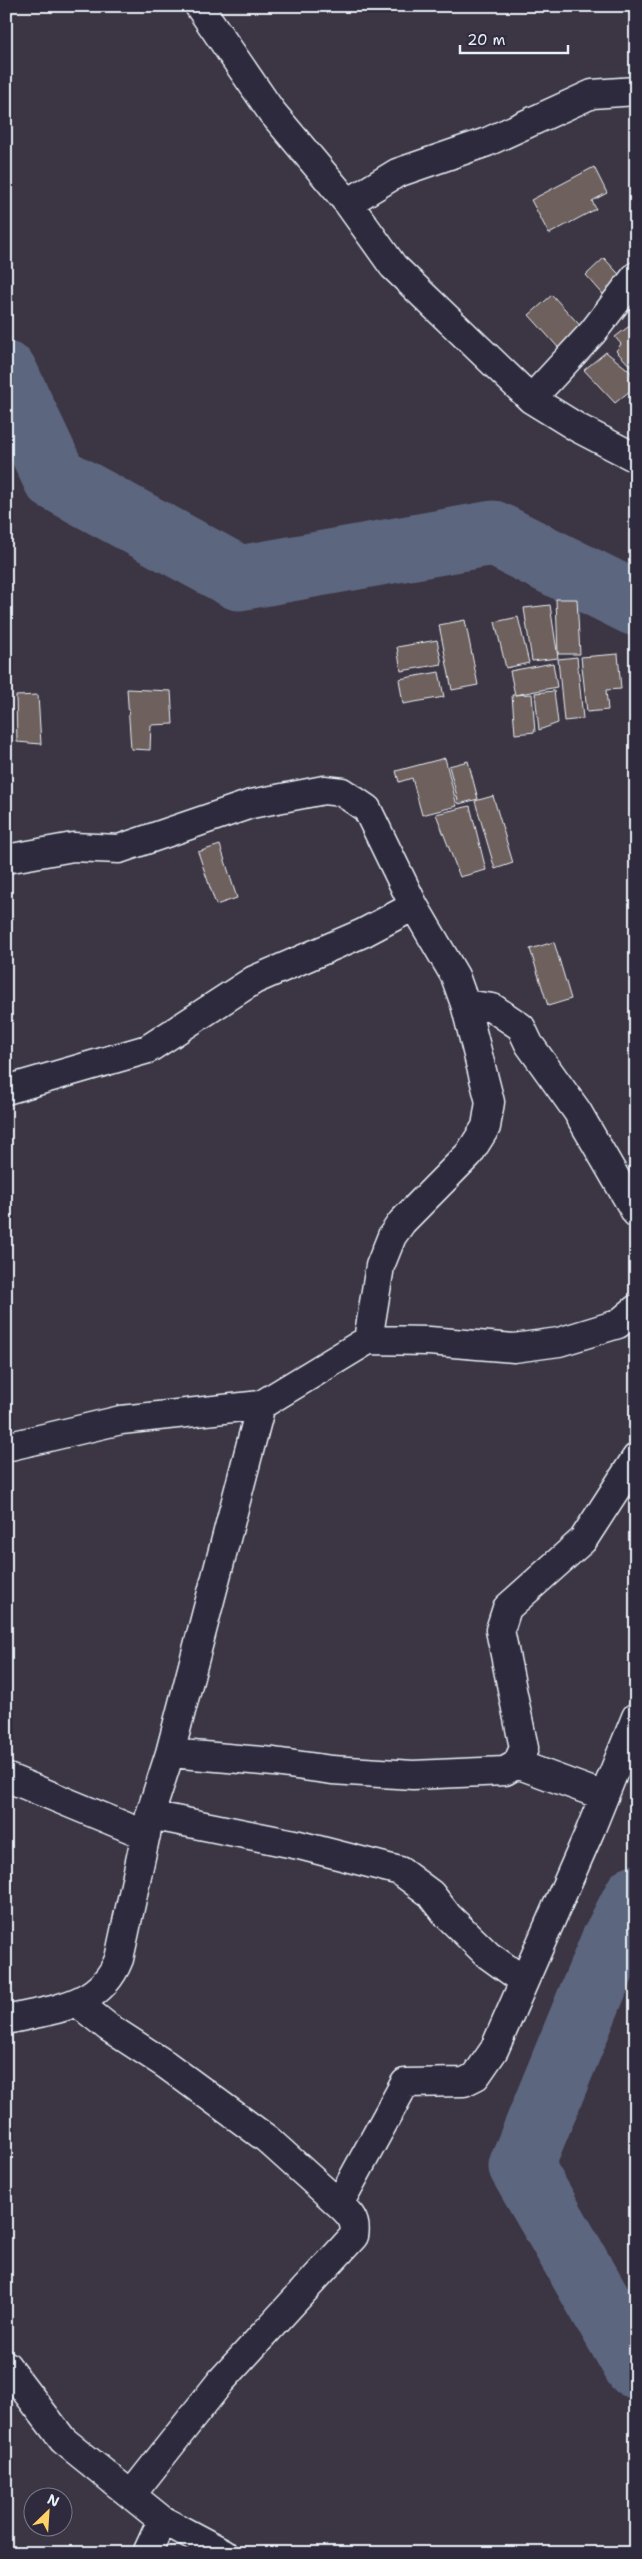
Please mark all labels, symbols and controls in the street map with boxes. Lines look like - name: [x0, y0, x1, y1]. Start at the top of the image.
- scale bar: [460, 22, 567, 54]
- text: 20 m: [467, 30, 506, 50]
- north arrow: [22, 2486, 72, 2536]
- text: N: [45, 2490, 62, 2511]

